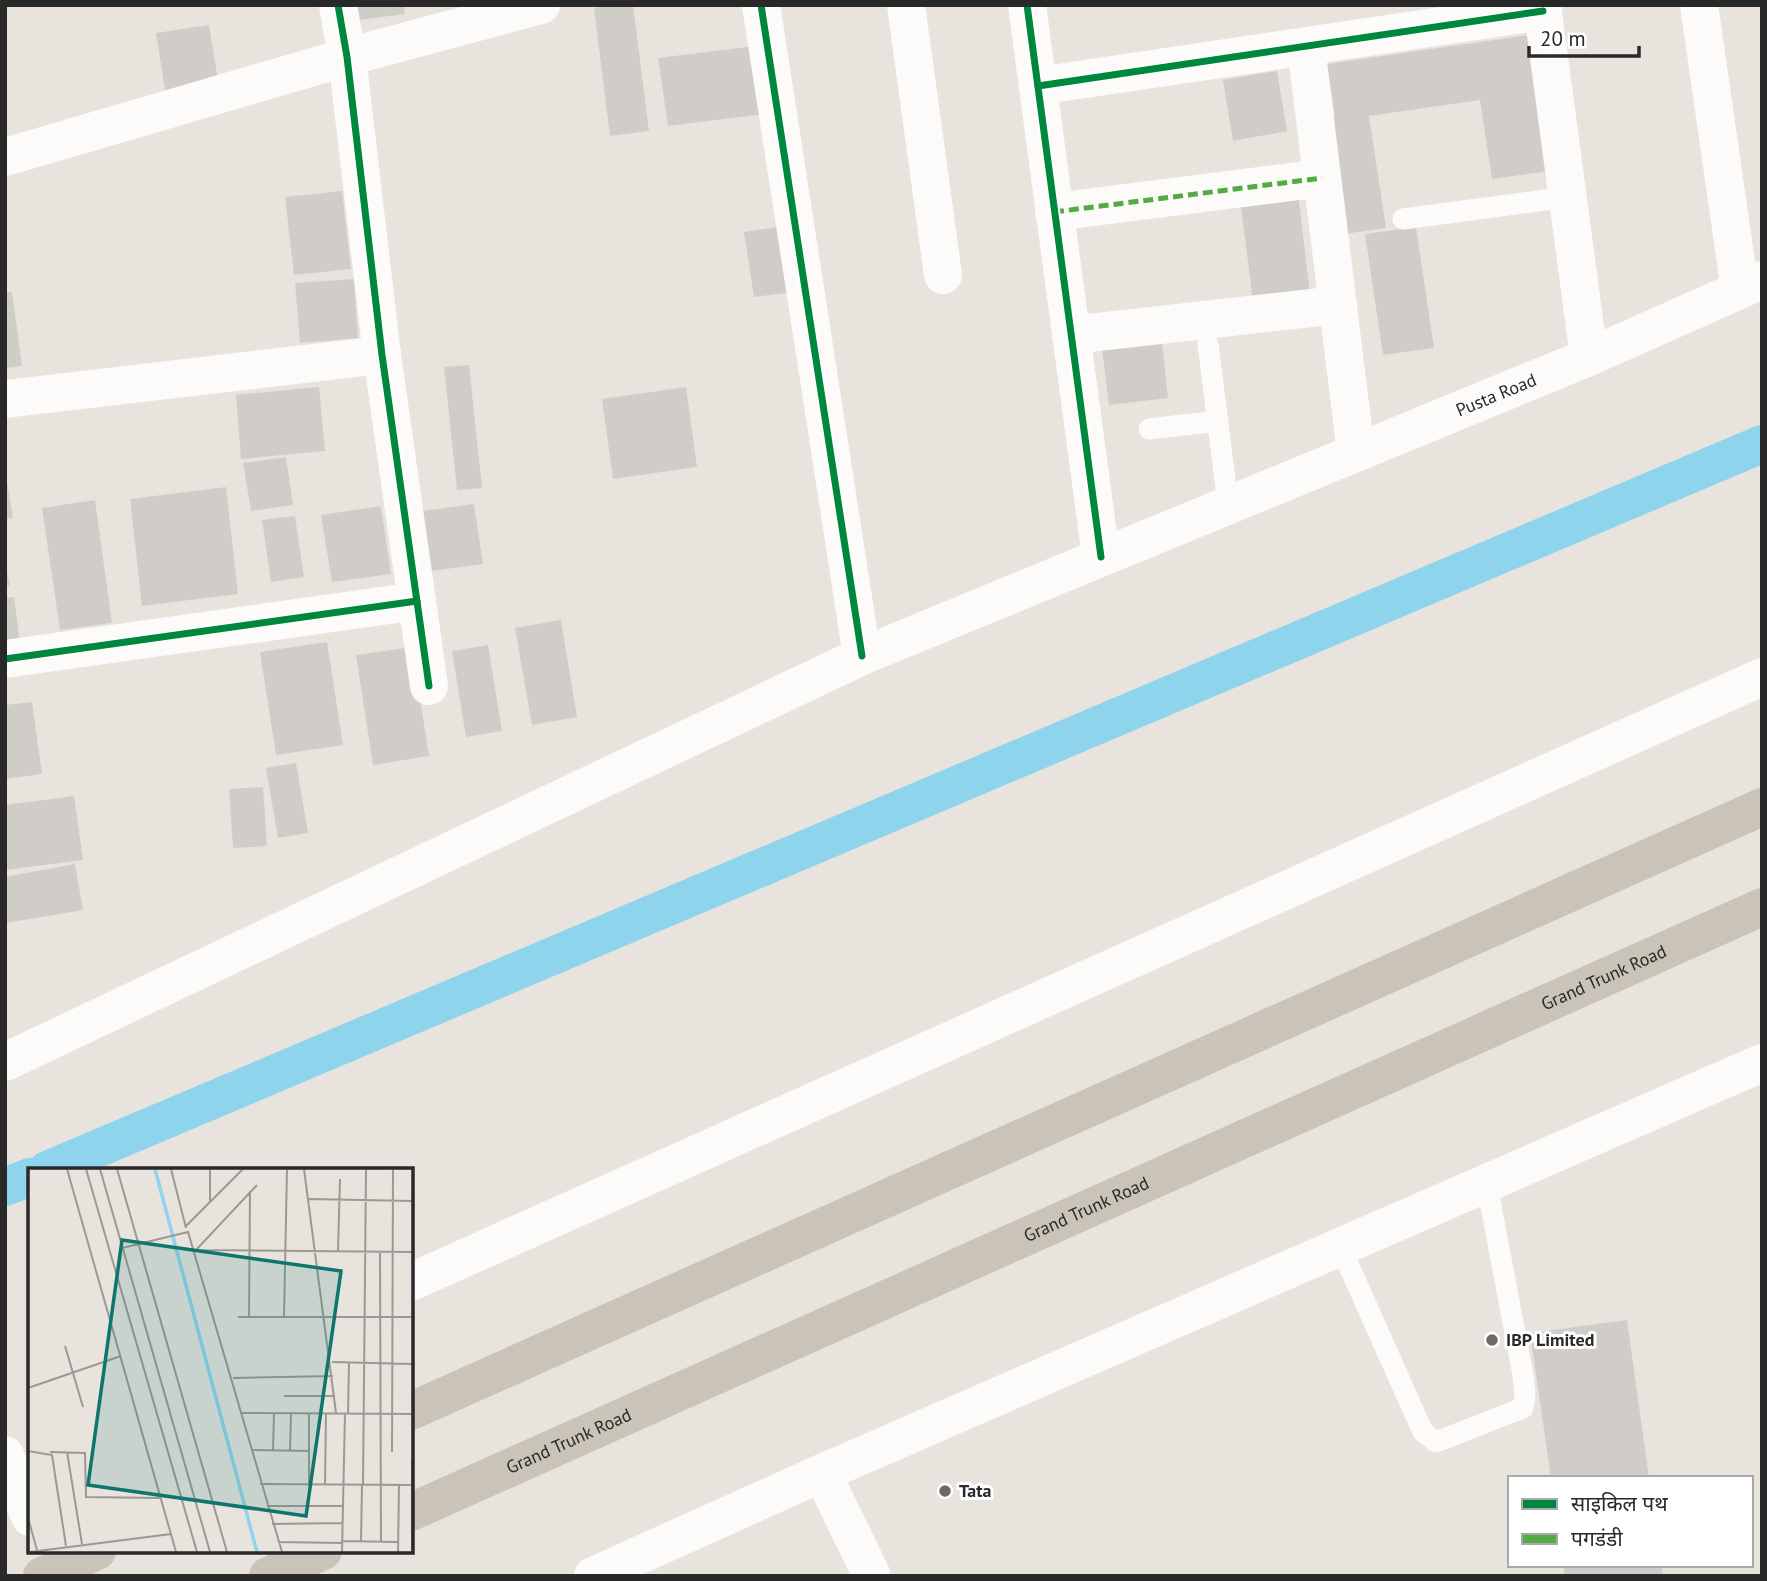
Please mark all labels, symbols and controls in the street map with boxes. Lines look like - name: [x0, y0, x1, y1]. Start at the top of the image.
- scale bar: [1529, 14, 1639, 58]
- text: 20 m: [1540, 25, 1586, 52]
- street label: Pusta Road: [1452, 368, 1540, 421]
- street label: Grand Trunk Road: [1537, 939, 1670, 1015]
- inset map: [28, 1168, 413, 1553]
- street label: Grand Trunk Road: [1020, 1171, 1152, 1247]
- place label: IBP Limited: [1506, 1328, 1594, 1351]
- marker: IBP Limited: [1484, 1332, 1500, 1348]
- street label: Grand Trunk Road: [503, 1403, 635, 1479]
- legend: [1508, 1476, 1753, 1567]
- place label: Tata: [959, 1479, 992, 1502]
- marker: Tata: [937, 1483, 953, 1499]
- text: साइकिल पथ: [1571, 1490, 1668, 1517]
- text: पगडंडी: [1571, 1525, 1623, 1552]

